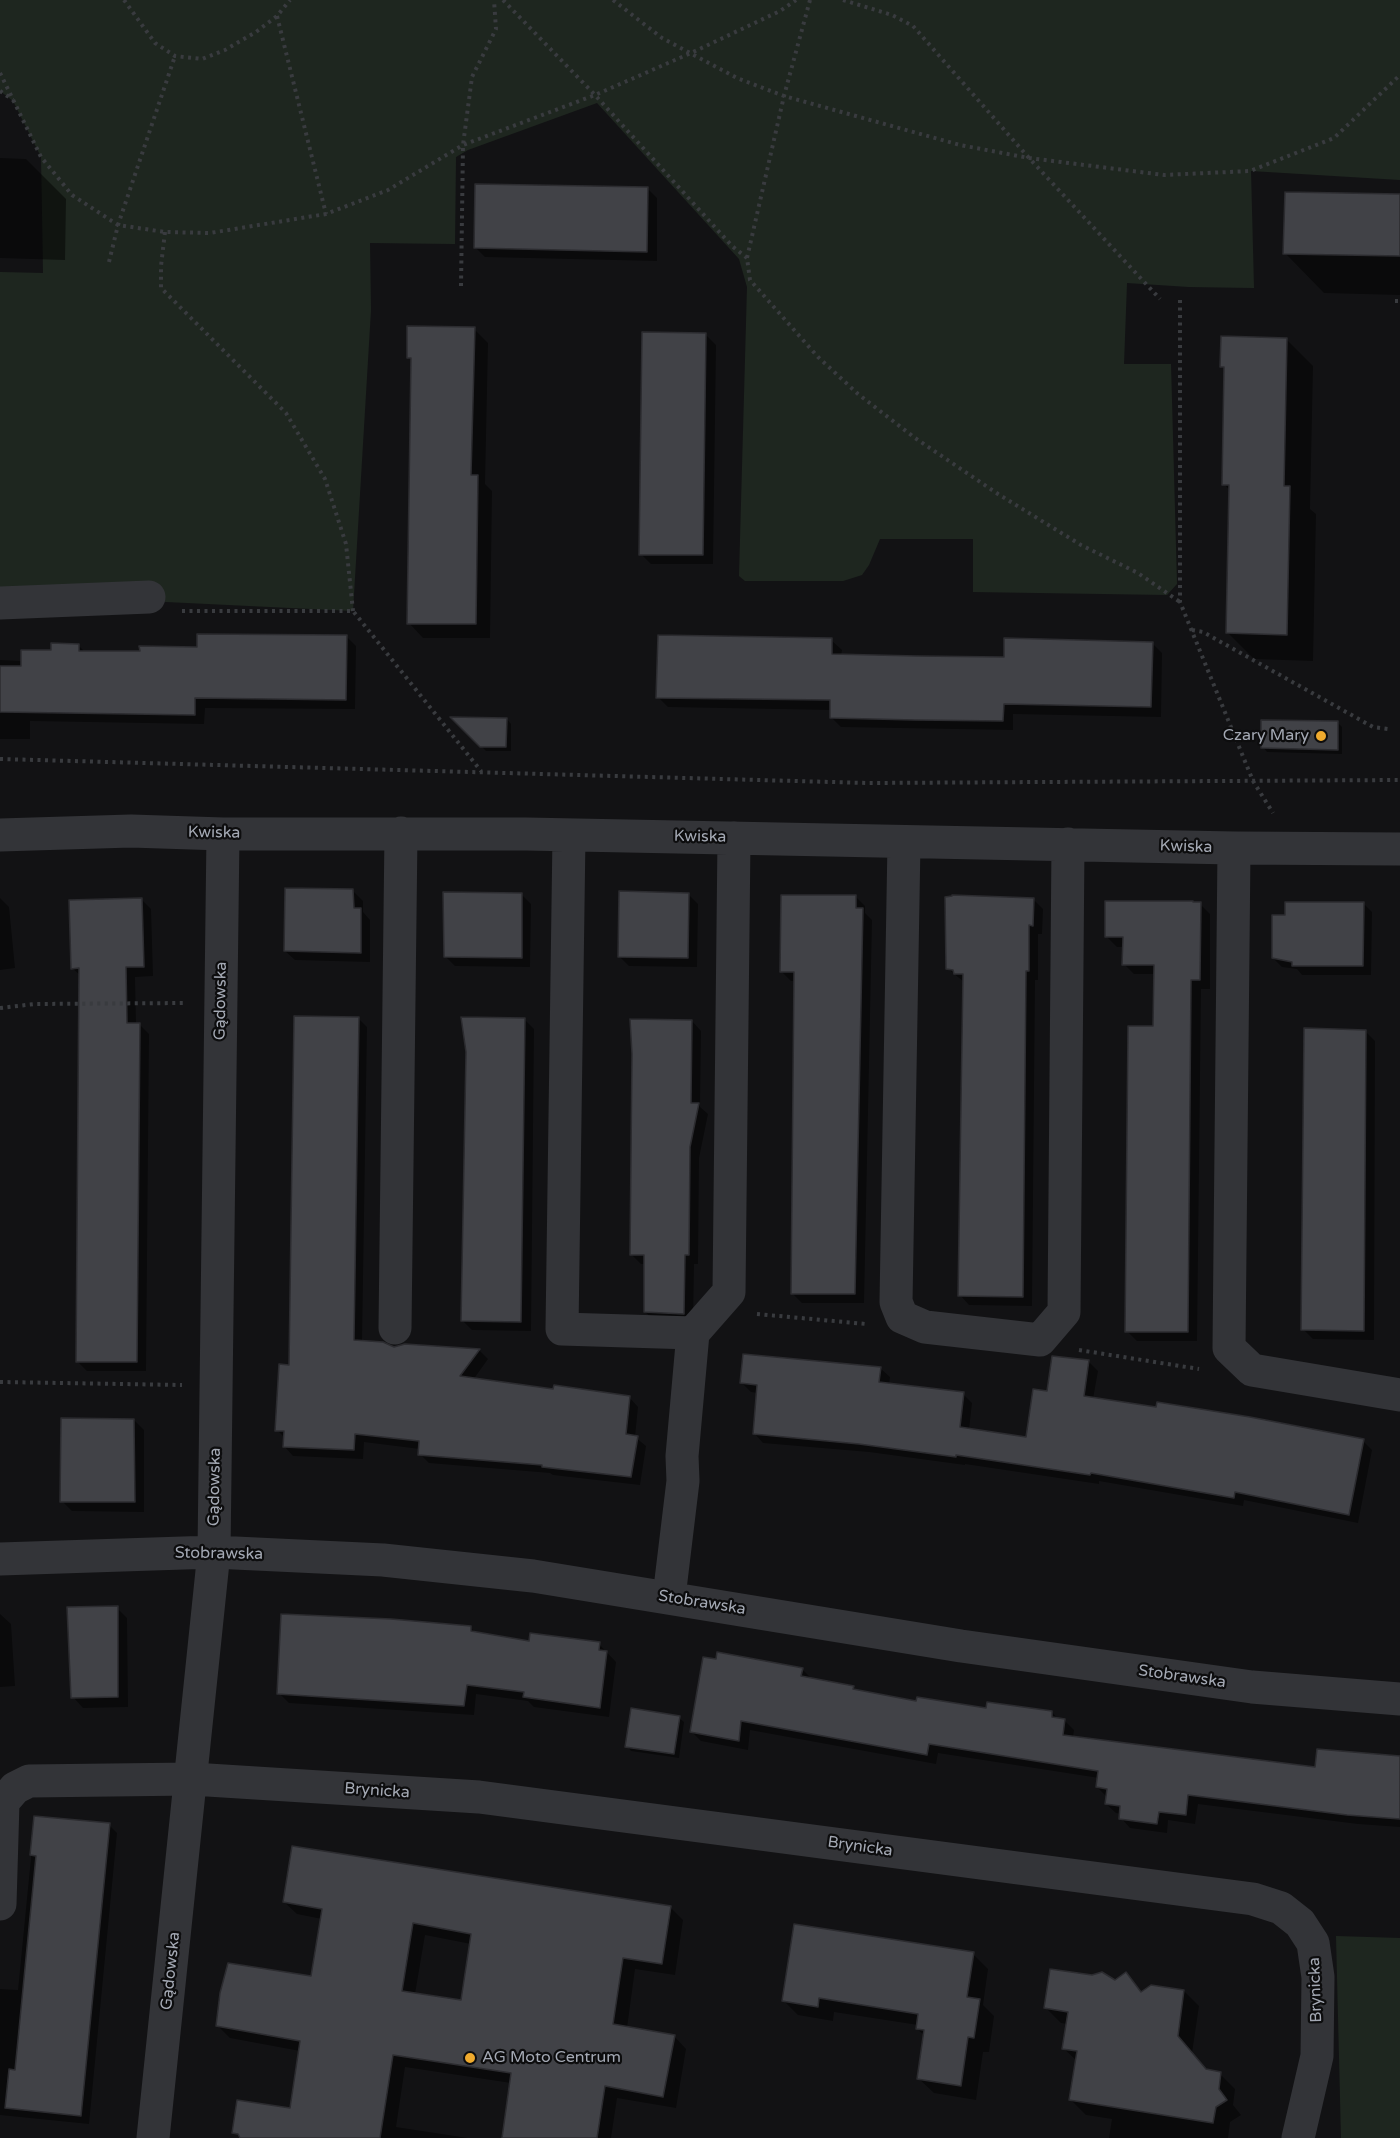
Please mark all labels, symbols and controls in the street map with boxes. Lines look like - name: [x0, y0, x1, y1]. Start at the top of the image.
- place label: Czary Mary: [1223, 726, 1309, 746]
- marker: Czary Mary: [1314, 729, 1328, 743]
- street label: Kwiska: [188, 823, 240, 843]
- street label: Kwiska: [674, 827, 726, 847]
- street label: Kwiska: [1159, 836, 1213, 858]
- street label: Gądowska: [211, 962, 231, 1040]
- street label: Gądowska: [205, 1448, 225, 1526]
- street label: Stobrawska: [175, 1544, 263, 1564]
- street label: Stobrawska: [657, 1587, 747, 1619]
- street label: Stobrawska: [1137, 1661, 1227, 1693]
- street label: Brynicka: [344, 1779, 410, 1803]
- street label: Brynicka: [826, 1833, 894, 1861]
- street label: Gądowska: [157, 1931, 185, 2011]
- street label: Brynicka: [1305, 1957, 1327, 2023]
- place label: AG Moto Centrum: [482, 2048, 621, 2068]
- marker: AG Moto Centrum: [463, 2051, 477, 2065]

